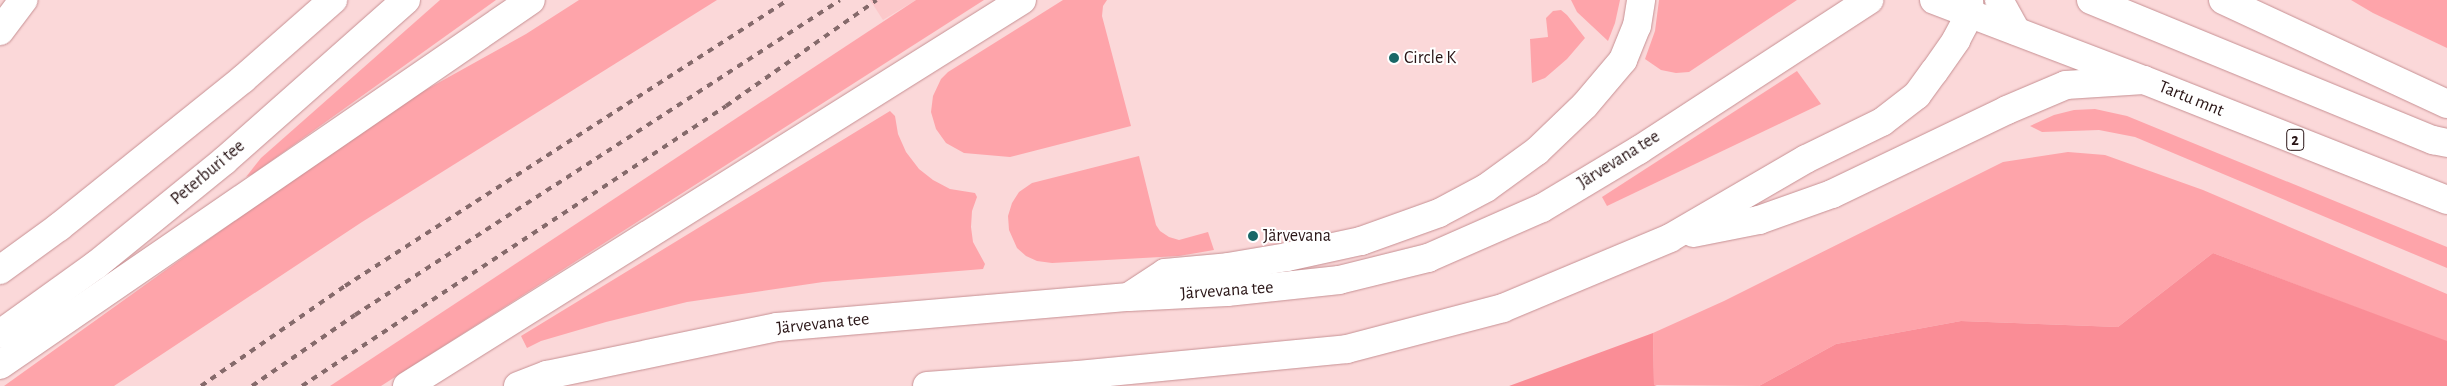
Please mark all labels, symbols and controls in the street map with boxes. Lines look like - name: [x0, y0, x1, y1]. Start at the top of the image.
- place label: Circle K: [1404, 47, 1456, 69]
- marker: Circle K: [1388, 52, 1400, 64]
- street label: Tartu mnt: [2155, 76, 2227, 122]
- street label: Järvevana tee: [1574, 126, 1664, 194]
- road number: 2: [2285, 126, 2305, 154]
- street label: Peterburi tee: [167, 136, 249, 210]
- place label: Järvevana: [1263, 225, 1331, 247]
- marker: Järvevana: [1247, 230, 1259, 242]
- street label: Järvevana tee: [1180, 277, 1274, 305]
- street label: Järvevana tee: [776, 308, 870, 340]

